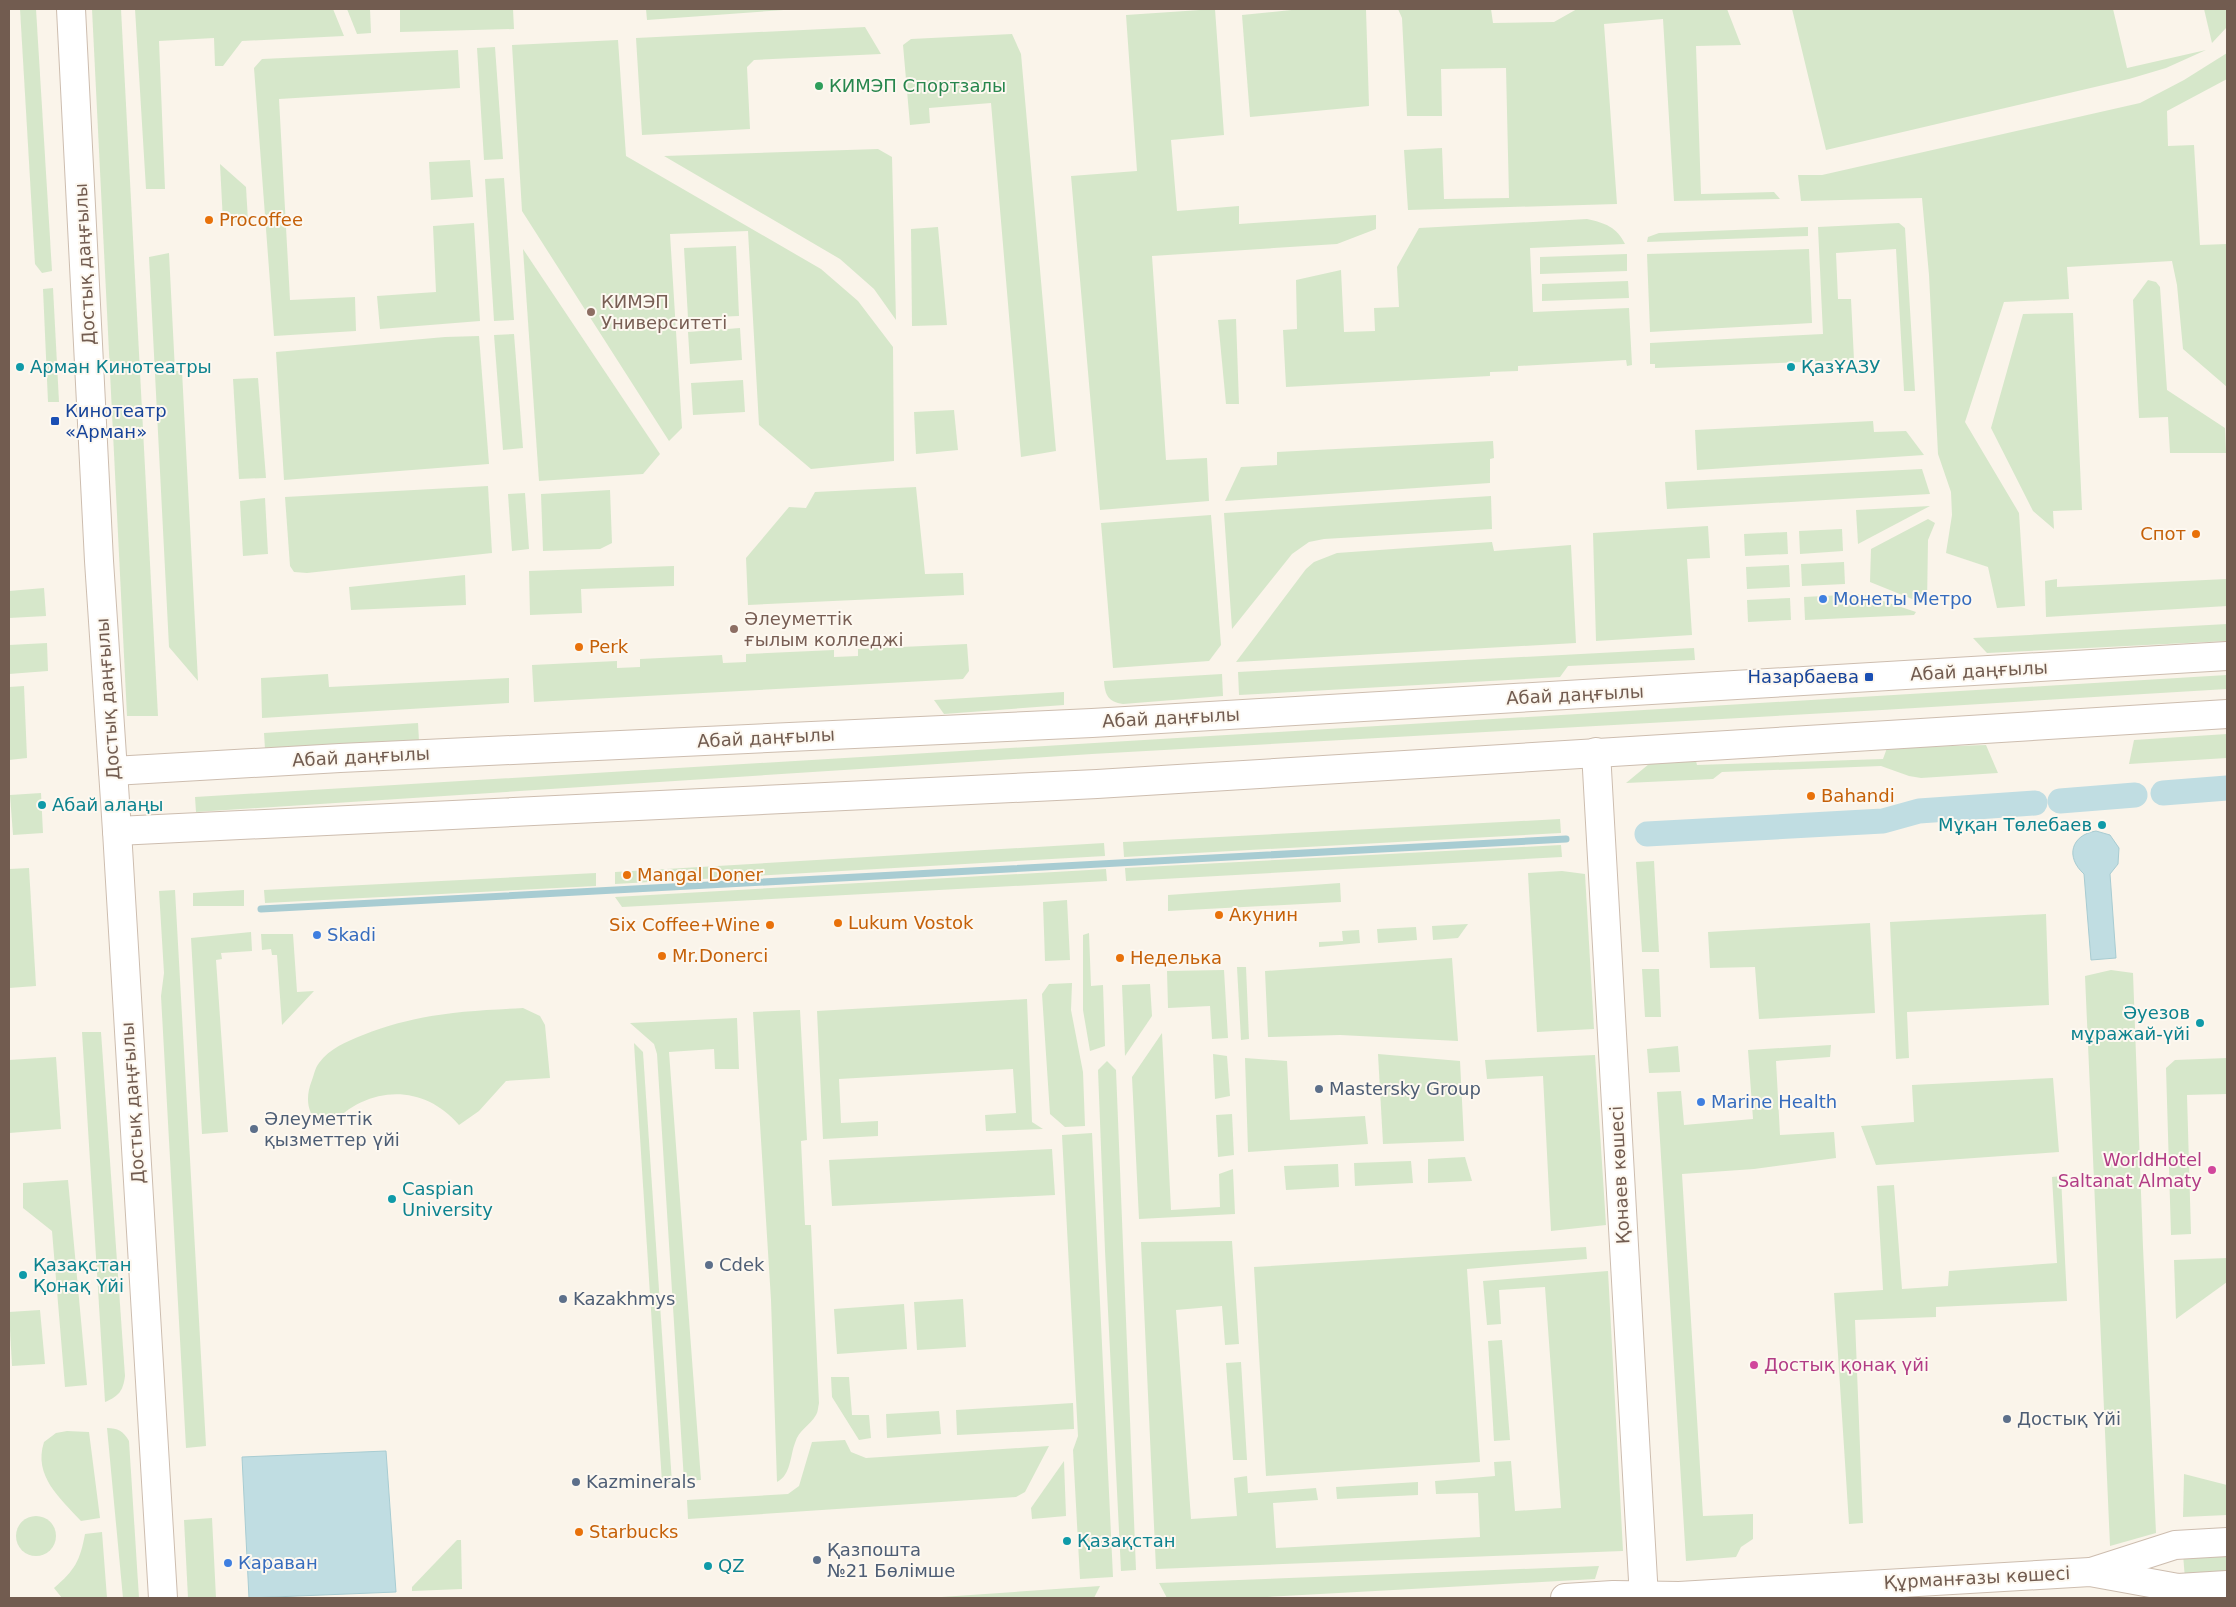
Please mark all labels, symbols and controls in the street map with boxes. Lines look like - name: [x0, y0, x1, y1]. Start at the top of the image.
- place label: КИМЭП Спортзалы: [829, 75, 1006, 96]
- marker: КИМЭП Спортзалы: [813, 80, 825, 92]
- street label: Достық даңғылы: [70, 182, 99, 346]
- place label: Procoffee: [219, 209, 303, 230]
- marker: Procoffee: [203, 214, 215, 226]
- place label: КИМЭП Университеті: [601, 291, 727, 333]
- marker: КИМЭП Университеті: [585, 306, 597, 318]
- place label: Арман Кинотеатры: [30, 356, 212, 377]
- place label: ҚазҰАЗУ: [1801, 356, 1880, 377]
- marker: Арман Кинотеатры: [14, 361, 26, 373]
- marker: ҚазҰАЗУ: [1785, 361, 1797, 373]
- place label: Кинотеатр «Арман»: [65, 400, 167, 442]
- marker: Кинотеатр «Арман»: [49, 415, 61, 427]
- place label: Спот: [2140, 523, 2186, 544]
- marker: Спот: [2190, 528, 2202, 540]
- place label: Монеты Метро: [1833, 588, 1972, 609]
- marker: Монеты Метро: [1817, 593, 1829, 605]
- place label: Әлеуметтік ғылым колледжі: [744, 608, 904, 650]
- street label: Достық даңғылы: [91, 617, 124, 781]
- marker: Әлеуметтік ғылым колледжі: [728, 623, 740, 635]
- place label: Perk: [589, 636, 629, 657]
- marker: Perk: [573, 641, 585, 653]
- street label: Абай даңғылы: [1910, 656, 2048, 685]
- place label: Назарбаева: [1748, 666, 1859, 687]
- marker: Назарбаева: [1863, 671, 1875, 683]
- street label: Абай даңғылы: [1506, 680, 1644, 709]
- street label: Абай даңғылы: [1102, 703, 1240, 732]
- street label: Абай даңғылы: [697, 723, 835, 752]
- street label: Абай даңғылы: [292, 742, 430, 771]
- place label: Bahandi: [1821, 785, 1895, 806]
- marker: Bahandi: [1805, 790, 1817, 802]
- place label: Абай алаңы: [52, 794, 164, 815]
- marker: Абай алаңы: [36, 799, 48, 811]
- place label: Мұқан Төлебаев: [1938, 814, 2092, 835]
- marker: Мұқан Төлебаев: [2096, 819, 2108, 831]
- place label: Mangal Doner: [637, 864, 764, 885]
- marker: Mangal Doner: [621, 869, 633, 881]
- place label: Акунин: [1229, 904, 1298, 925]
- marker: Акунин: [1213, 909, 1225, 921]
- place label: Lukum Vostok: [848, 912, 974, 933]
- place label: Six Coffee+Wine: [609, 914, 760, 935]
- marker: Lukum Vostok: [832, 917, 844, 929]
- marker: Six Coffee+Wine: [764, 919, 776, 931]
- place label: Skadi: [327, 924, 376, 945]
- marker: Skadi: [311, 929, 323, 941]
- place label: Mr.Donerci: [672, 945, 768, 966]
- place label: Неделька: [1130, 947, 1222, 968]
- marker: Mr.Donerci: [656, 950, 668, 962]
- marker: Неделька: [1114, 952, 1126, 964]
- place label: Әуезов мұражай-үйі: [2071, 1002, 2190, 1044]
- marker: Әуезов мұражай-үйі: [2194, 1017, 2206, 1029]
- street label: Достық даңғылы: [116, 1021, 149, 1185]
- place label: Mastersky Group: [1329, 1078, 1481, 1099]
- marker: Mastersky Group: [1313, 1083, 1325, 1095]
- place label: Marine Health: [1711, 1091, 1837, 1112]
- marker: Marine Health: [1695, 1096, 1707, 1108]
- street label: Қонаев көшесі: [1605, 1105, 1634, 1245]
- place label: Әлеуметтік қызметтер үйі: [264, 1108, 400, 1150]
- marker: Әлеуметтік қызметтер үйі: [248, 1123, 260, 1135]
- place label: WorldHotel Saltanat Almaty: [2058, 1149, 2202, 1191]
- marker: WorldHotel Saltanat Almaty: [2206, 1164, 2218, 1176]
- place label: Caspian University: [402, 1178, 493, 1220]
- marker: Caspian University: [386, 1193, 398, 1205]
- place label: Қазақстан Қонақ Үйі: [33, 1254, 131, 1296]
- place label: Cdek: [719, 1254, 765, 1275]
- marker: Cdek: [703, 1259, 715, 1271]
- marker: Қазақстан Қонақ Үйі: [17, 1269, 29, 1281]
- place label: Kazakhmys: [573, 1288, 675, 1309]
- marker: Kazakhmys: [557, 1293, 569, 1305]
- place label: Достық қонақ үйі: [1764, 1354, 1929, 1375]
- marker: Достық қонақ үйі: [1748, 1359, 1760, 1371]
- place label: Достық Үйі: [2017, 1408, 2121, 1429]
- marker: Достық Үйі: [2001, 1413, 2013, 1425]
- place label: Kazminerals: [586, 1471, 696, 1492]
- marker: Kazminerals: [570, 1476, 582, 1488]
- place label: Starbucks: [589, 1521, 678, 1542]
- marker: Starbucks: [573, 1526, 585, 1538]
- place label: Қазақстан: [1077, 1530, 1175, 1551]
- marker: Қазақстан: [1061, 1535, 1073, 1547]
- place label: Қазпошта №21 Бөлімше: [827, 1539, 955, 1581]
- place label: Караван: [238, 1552, 318, 1573]
- marker: Қазпошта №21 Бөлімше: [811, 1554, 823, 1566]
- place label: QZ: [718, 1555, 745, 1576]
- marker: Караван: [222, 1557, 234, 1569]
- marker: QZ: [702, 1560, 714, 1572]
- street label: Құрманғазы көшесі: [1883, 1562, 2071, 1593]

